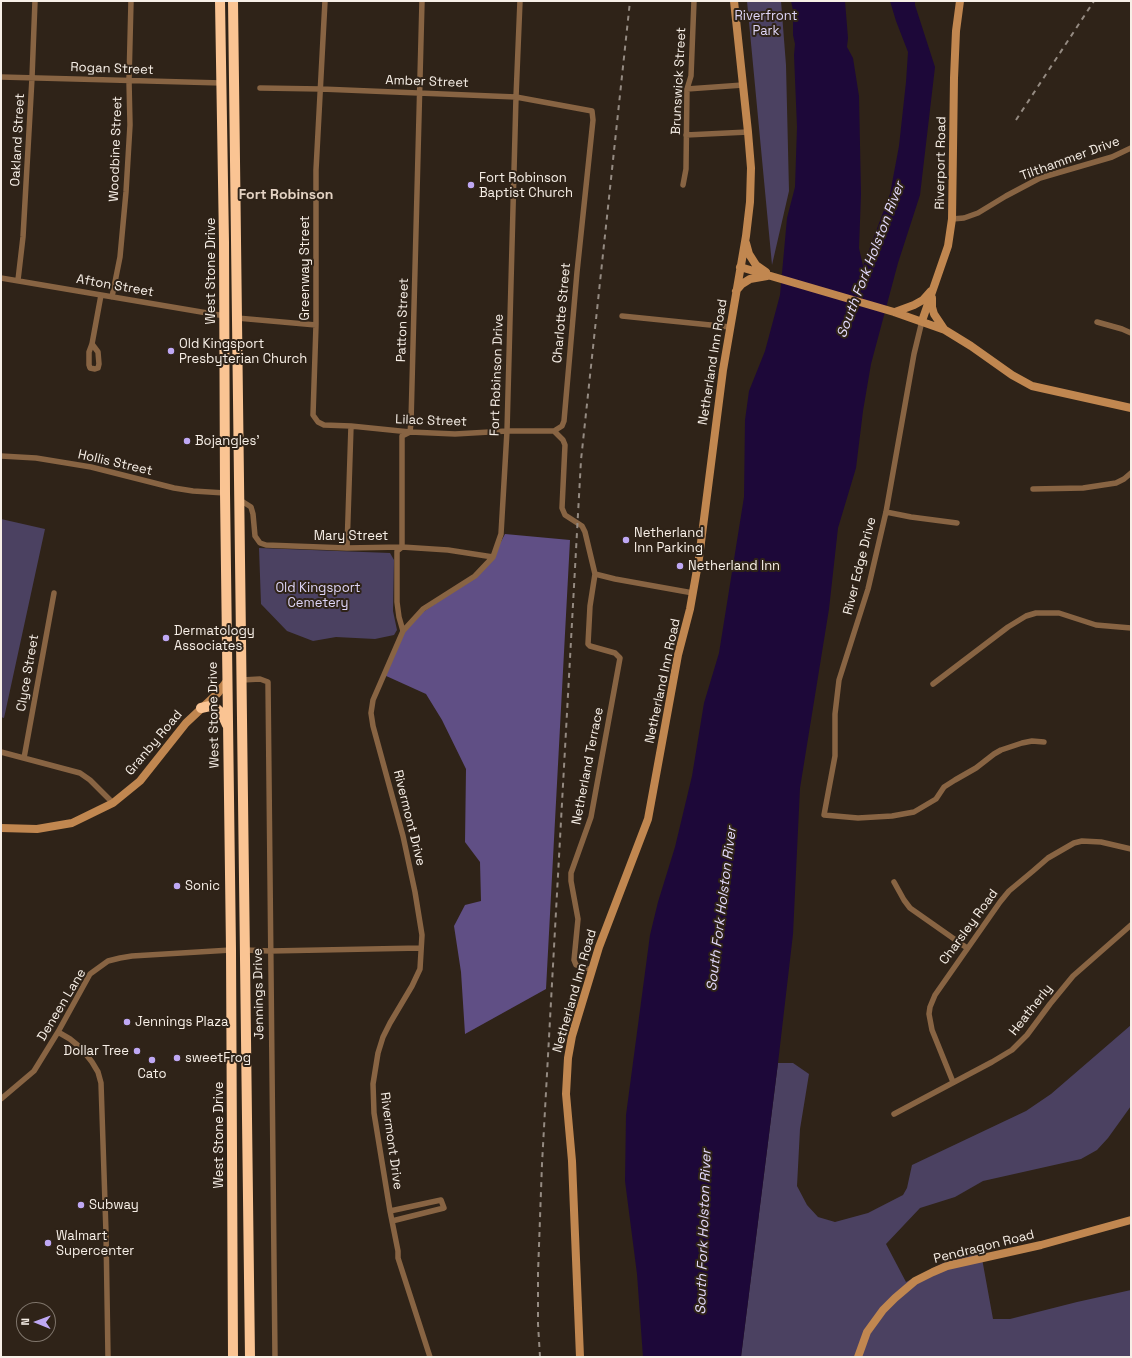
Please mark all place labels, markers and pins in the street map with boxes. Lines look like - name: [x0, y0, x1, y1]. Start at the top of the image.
- place label: Fort Robinson Baptist Church: [479, 170, 573, 201]
- marker: Fort Robinson Baptist Church: [466, 180, 476, 190]
- place label: Old Kingsport Presbyterian Church: [179, 336, 307, 367]
- marker: Old Kingsport Presbyterian Church: [166, 346, 176, 356]
- place label: Bojangles': [195, 433, 260, 449]
- marker: Bojangles': [182, 436, 192, 446]
- place label: Netherland Inn Parking: [634, 525, 704, 556]
- marker: Netherland Inn Parking: [621, 535, 631, 545]
- place label: Netherland Inn: [688, 558, 780, 574]
- marker: Netherland Inn: [675, 561, 685, 571]
- place label: Dermatology Associates: [174, 623, 255, 654]
- marker: Dermatology Associates: [161, 633, 171, 643]
- place label: Sonic: [185, 878, 220, 894]
- marker: Sonic: [172, 881, 182, 891]
- place label: Jennings Plaza: [135, 1014, 228, 1030]
- marker: Jennings Plaza: [122, 1017, 132, 1027]
- place label: Dollar Tree: [64, 1043, 129, 1059]
- marker: Dollar Tree: [132, 1046, 142, 1056]
- place label: sweetFrog: [185, 1050, 251, 1066]
- marker: sweetFrog: [172, 1053, 182, 1063]
- marker: Cato: [147, 1055, 157, 1065]
- place label: Cato: [137, 1066, 167, 1082]
- place label: Subway: [89, 1197, 139, 1213]
- marker: Subway: [76, 1200, 86, 1210]
- place label: Walmart Supercenter: [56, 1228, 134, 1259]
- marker: Walmart Supercenter: [43, 1238, 53, 1248]

